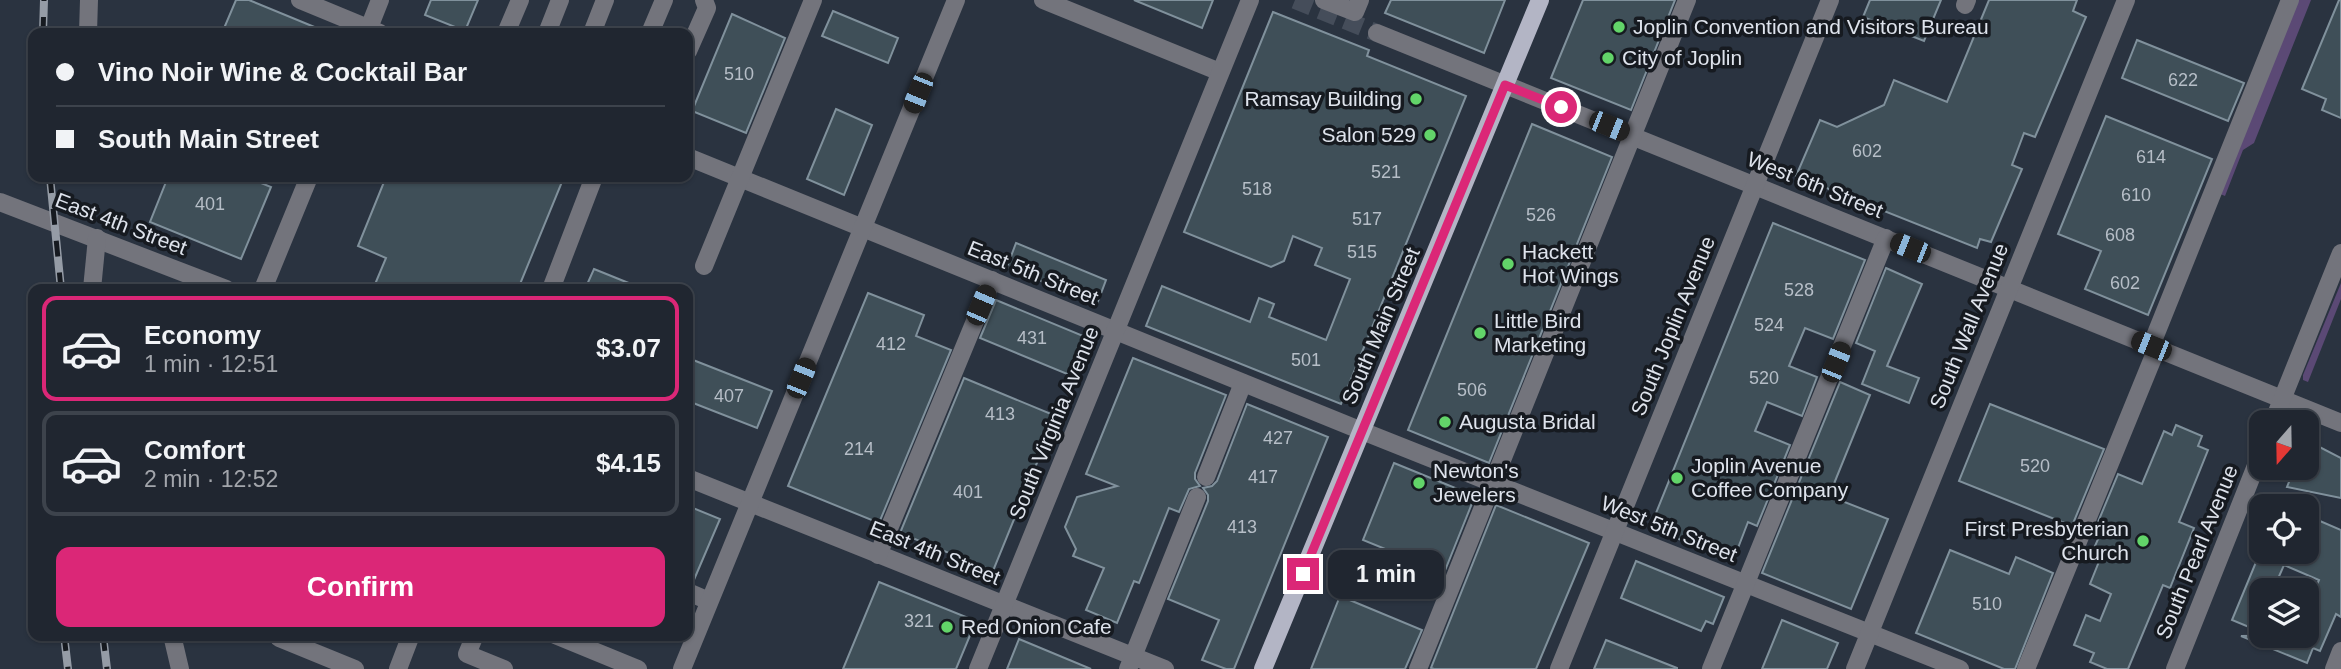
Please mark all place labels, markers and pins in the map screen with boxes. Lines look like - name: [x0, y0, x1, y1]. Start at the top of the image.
- place label: Joplin Convention and Visitors Bureau: [1633, 15, 1989, 38]
- marker: Joplin Convention and Visitors Bureau: [1611, 19, 1627, 35]
- place label: City of Joplin: [1622, 46, 1742, 69]
- marker: City of Joplin: [1600, 50, 1616, 66]
- place label: Ramsay Building: [1244, 87, 1402, 110]
- marker: Ramsay Building: [1408, 91, 1424, 107]
- place label: Salon 529: [1321, 123, 1416, 146]
- marker: Salon 529: [1422, 127, 1438, 143]
- place label: Hackett Hot Wings: [1522, 240, 1619, 287]
- marker: Hackett Hot Wings: [1500, 256, 1516, 272]
- place label: Little Bird Marketing: [1494, 309, 1586, 356]
- marker: Little Bird Marketing: [1472, 325, 1488, 341]
- place label: Augusta Bridal: [1459, 410, 1596, 433]
- marker: Augusta Bridal: [1437, 414, 1453, 430]
- place label: Joplin Avenue Coffee Company: [1691, 454, 1849, 501]
- place label: Newton's Jewelers: [1433, 459, 1519, 506]
- marker: Joplin Avenue Coffee Company: [1669, 470, 1685, 486]
- marker: Newton's Jewelers: [1411, 475, 1427, 491]
- place label: First Presbyterian Church: [1964, 517, 2129, 564]
- marker: First Presbyterian Church: [2135, 533, 2151, 549]
- place label: Red Onion Cafe: [961, 615, 1112, 638]
- marker: Red Onion Cafe: [939, 619, 955, 635]

